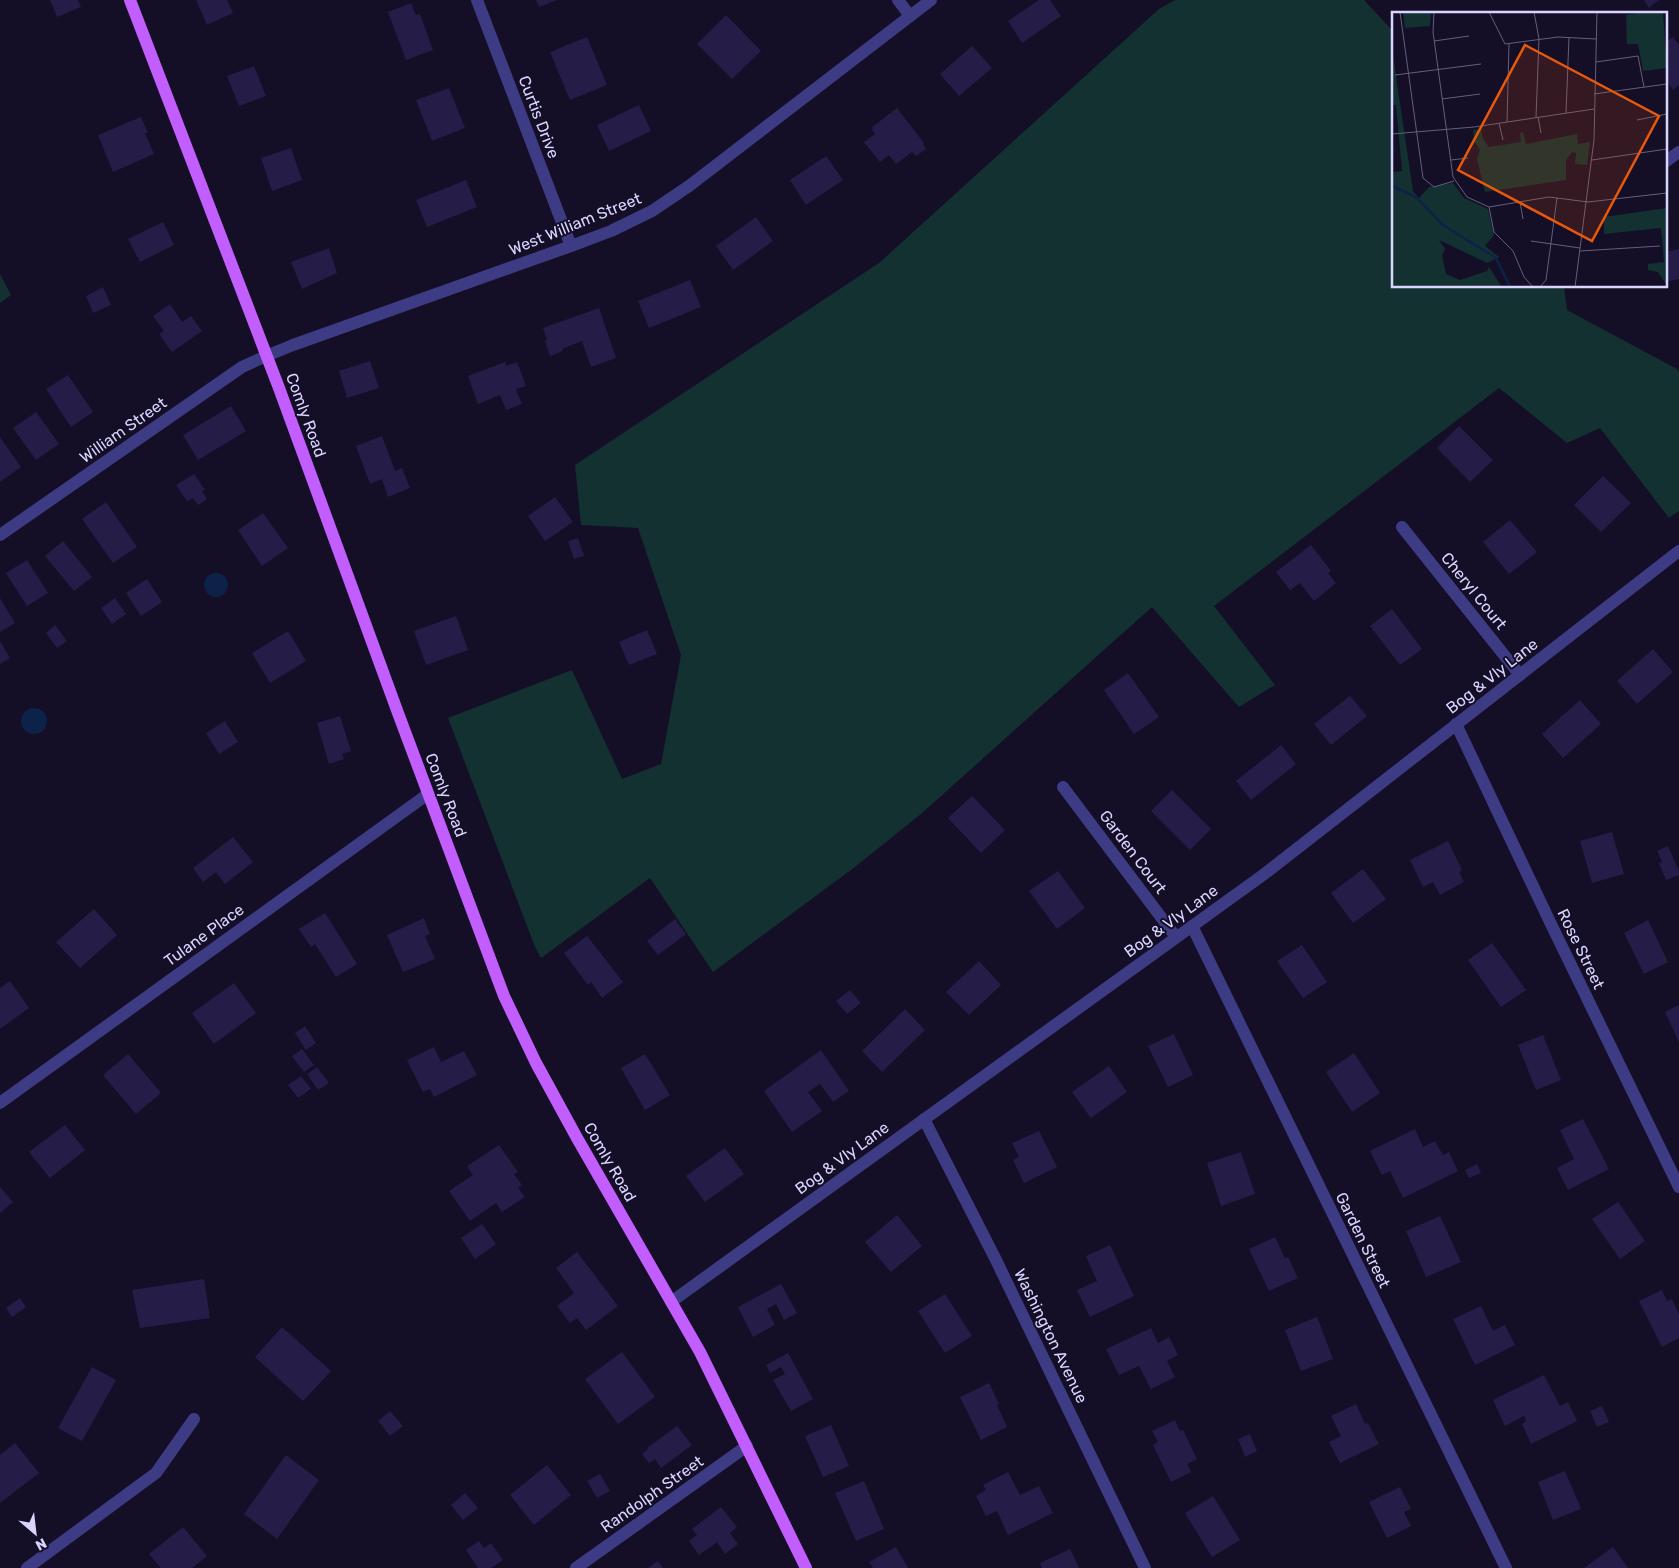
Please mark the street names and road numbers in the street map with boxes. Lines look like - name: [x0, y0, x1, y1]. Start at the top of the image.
- street label: Curtis Drive: [515, 73, 563, 161]
- street label: West William Street: [506, 189, 644, 259]
- street label: Comly Road: [282, 370, 330, 460]
- street label: William Street: [76, 393, 170, 467]
- street label: Cheryl Court: [1437, 549, 1511, 633]
- street label: Bog & Vly Lane: [1442, 634, 1542, 718]
- street label: Comly Road: [421, 750, 471, 840]
- street label: Garden Court: [1095, 807, 1171, 897]
- street label: Bog & Vly Lane: [1120, 881, 1222, 961]
- street label: Tulane Place: [161, 900, 248, 970]
- street label: Rose Street: [1553, 906, 1609, 992]
- street label: Bog & Vly Lane: [791, 1118, 893, 1198]
- street label: Comly Road: [580, 1119, 640, 1205]
- street label: Garden Street: [1332, 1189, 1394, 1291]
- street label: Washington Avenue: [1010, 1266, 1092, 1406]
- street label: Randolph Street: [597, 1451, 707, 1537]

